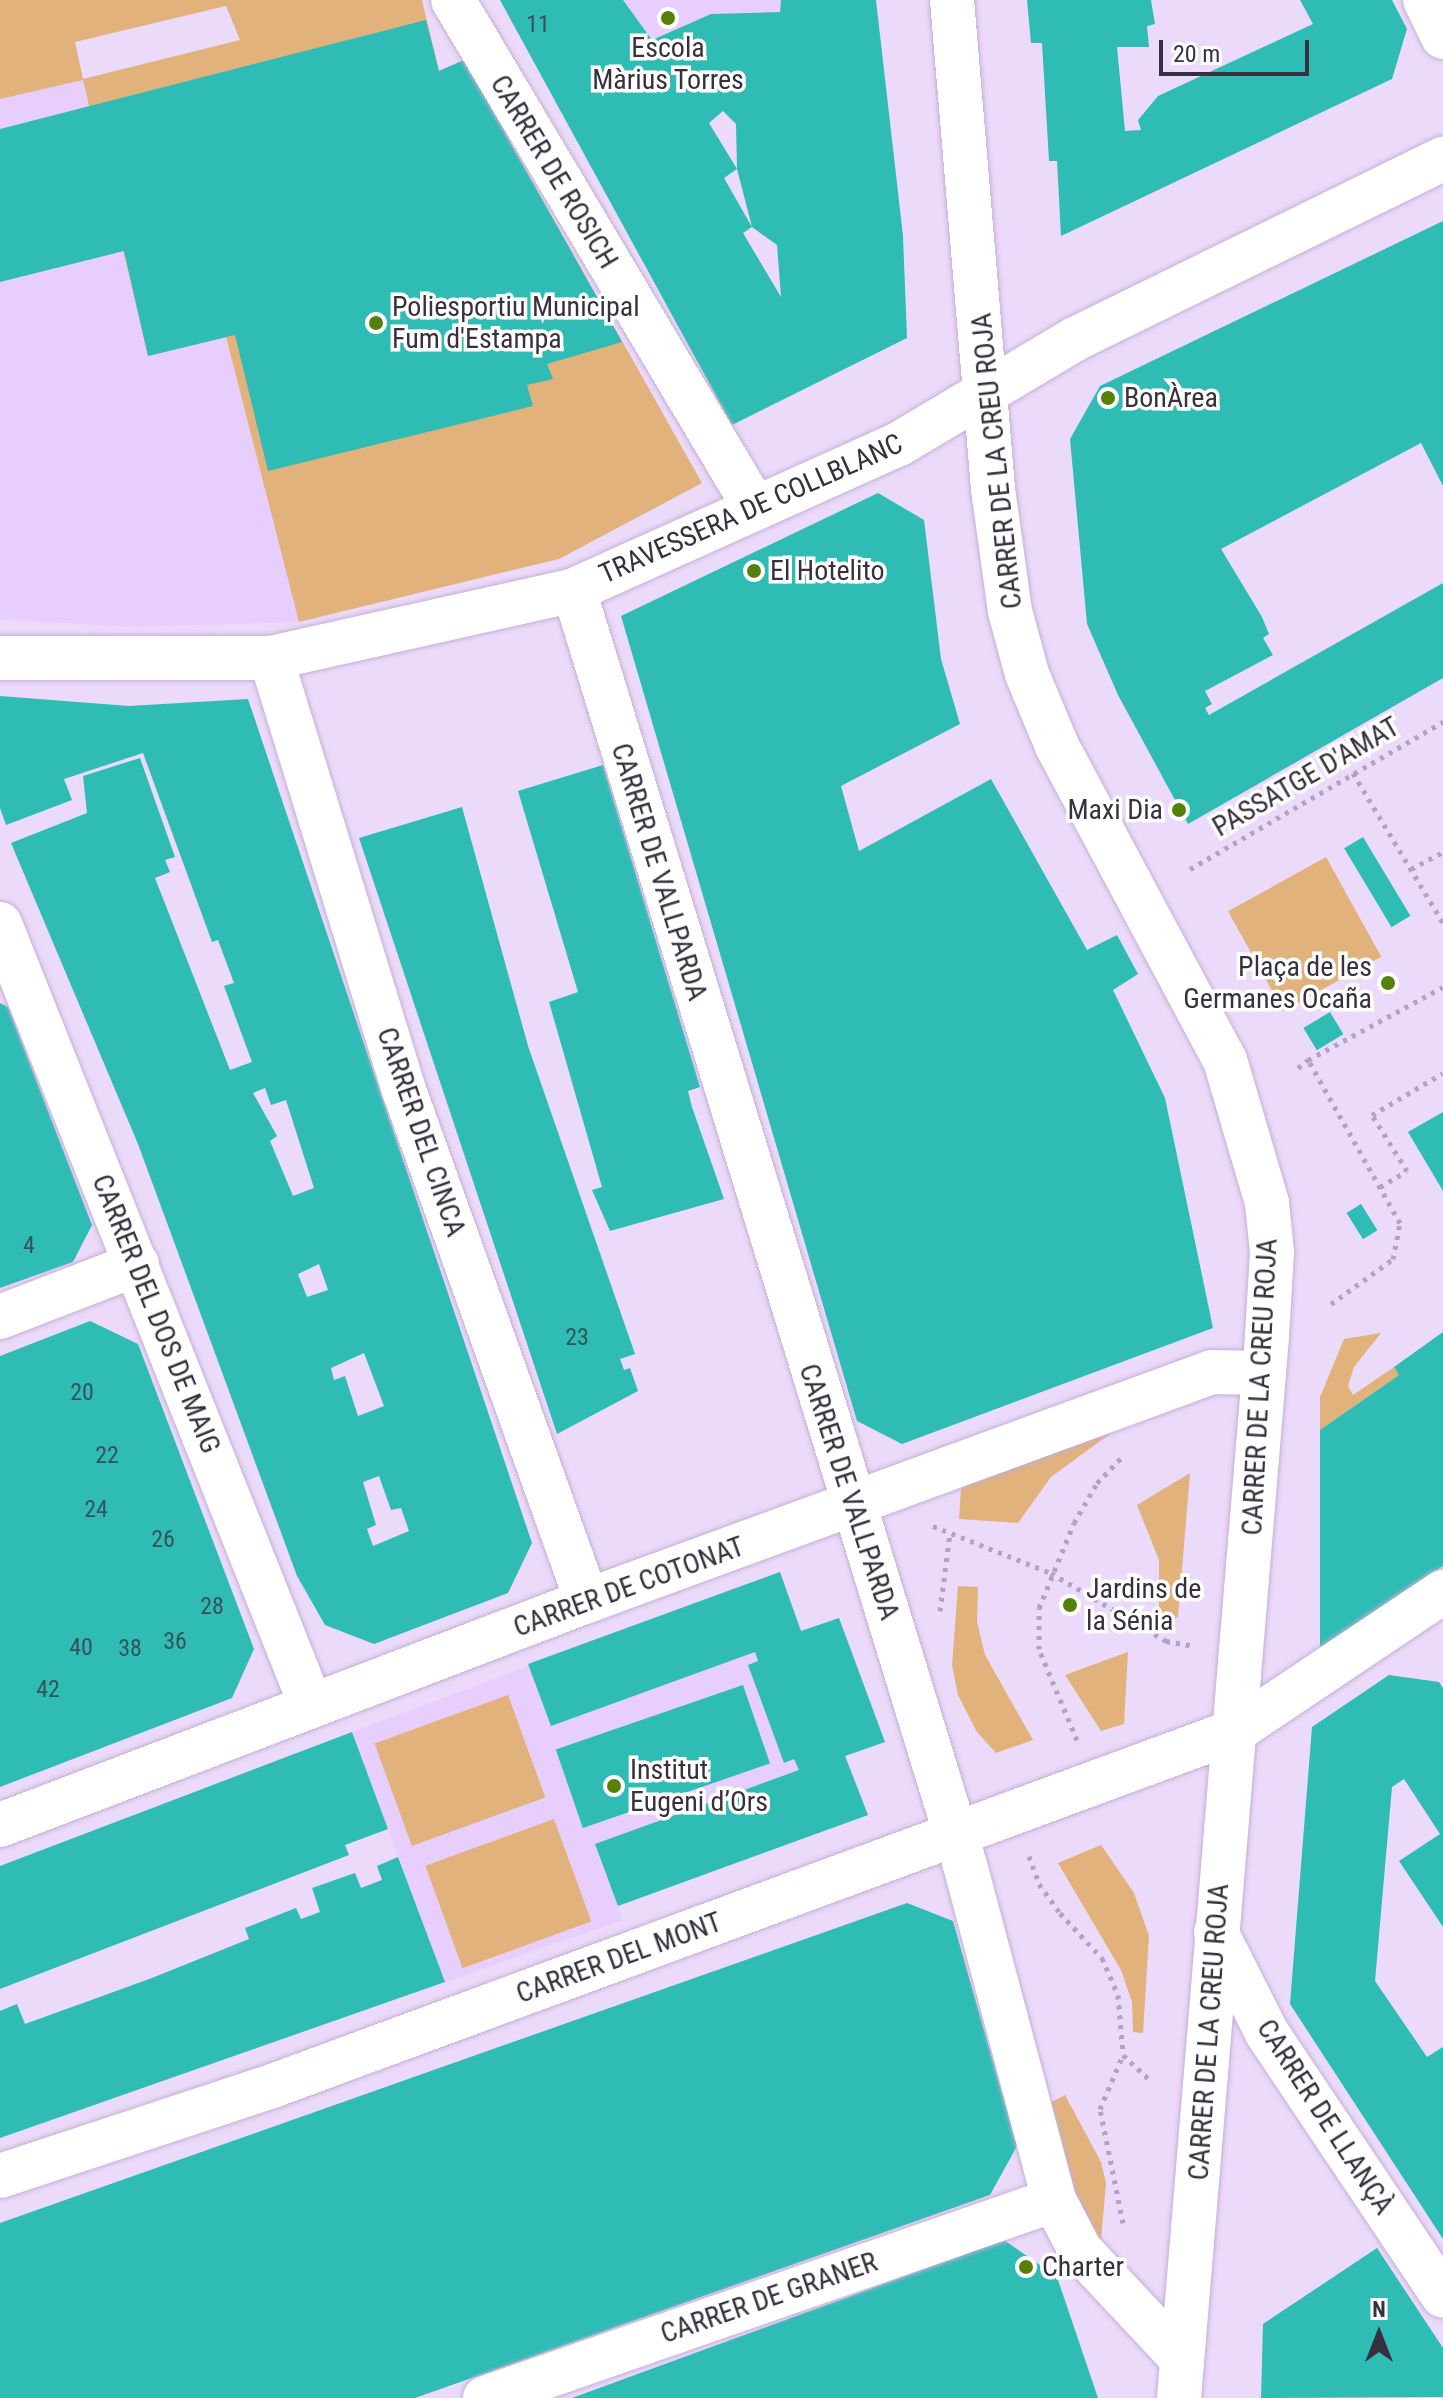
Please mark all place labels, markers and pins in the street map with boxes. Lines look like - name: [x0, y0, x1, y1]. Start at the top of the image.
- marker: Escola Màrius Torres: [659, 9, 677, 27]
- place label: Escola Màrius Torres: [592, 31, 744, 97]
- place label: Poliesportiu Municipal Fum d'Estampa: [392, 290, 640, 356]
- marker: Poliesportiu Municipal Fum d'Estampa: [367, 314, 385, 332]
- place label: BonÀrea: [1124, 381, 1218, 415]
- marker: BonÀrea: [1099, 389, 1117, 407]
- place label: El Hotelito: [770, 554, 885, 588]
- marker: El Hotelito: [745, 562, 763, 580]
- place label: Maxi Dia: [1067, 793, 1163, 827]
- marker: Maxi Dia: [1170, 801, 1188, 819]
- place label: Plaça de les Germanes Ocaña: [1183, 950, 1372, 1016]
- marker: Plaça de les Germanes Ocaña: [1379, 974, 1397, 992]
- place label: Jardins de la Sénia: [1086, 1572, 1201, 1638]
- marker: Jardins de la Sénia: [1061, 1596, 1079, 1614]
- place label: Institut Eugeni d’Ors: [630, 1753, 768, 1819]
- marker: Institut Eugeni d’Ors: [605, 1777, 623, 1795]
- place label: Charter: [1042, 2250, 1124, 2284]
- marker: Charter: [1017, 2258, 1035, 2276]

